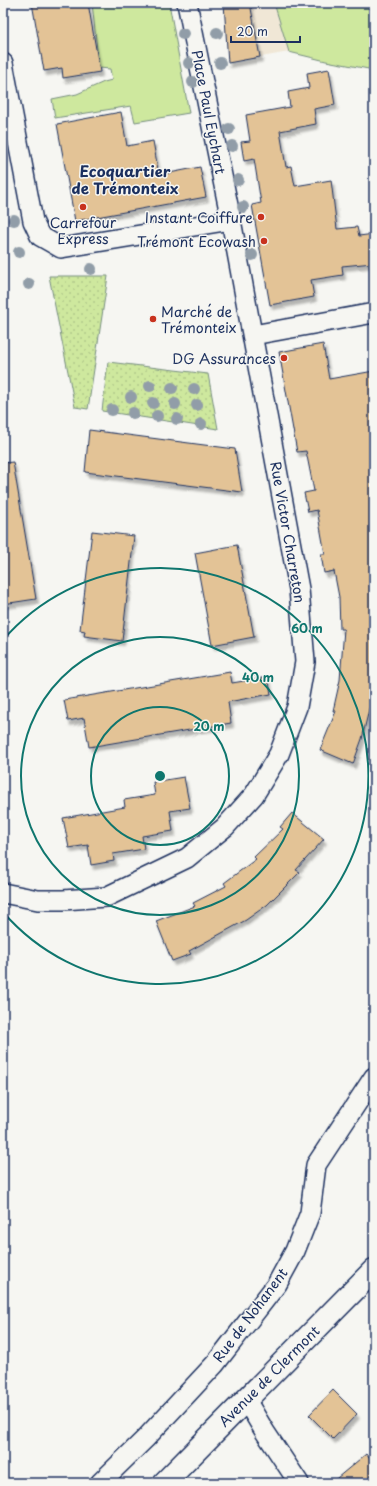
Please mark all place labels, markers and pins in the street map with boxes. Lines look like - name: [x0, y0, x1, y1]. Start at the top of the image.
- marker: Carrefour Express: [78, 202, 88, 212]
- place label: Instant Coiffure: [145, 207, 253, 228]
- place label: Carrefour Express: [50, 212, 117, 249]
- marker: Instant Coiffure: [256, 212, 266, 222]
- place label: Trémont Ecowash: [137, 231, 256, 252]
- marker: Trémont Ecowash: [259, 236, 269, 246]
- place label: Marché de Trémonteix: [161, 301, 236, 338]
- marker: Marché de Trémonteix: [148, 314, 158, 324]
- place label: DG Assurances: [172, 348, 276, 369]
- marker: DG Assurances: [279, 353, 289, 363]
- centre of rings: [153, 769, 167, 783]

